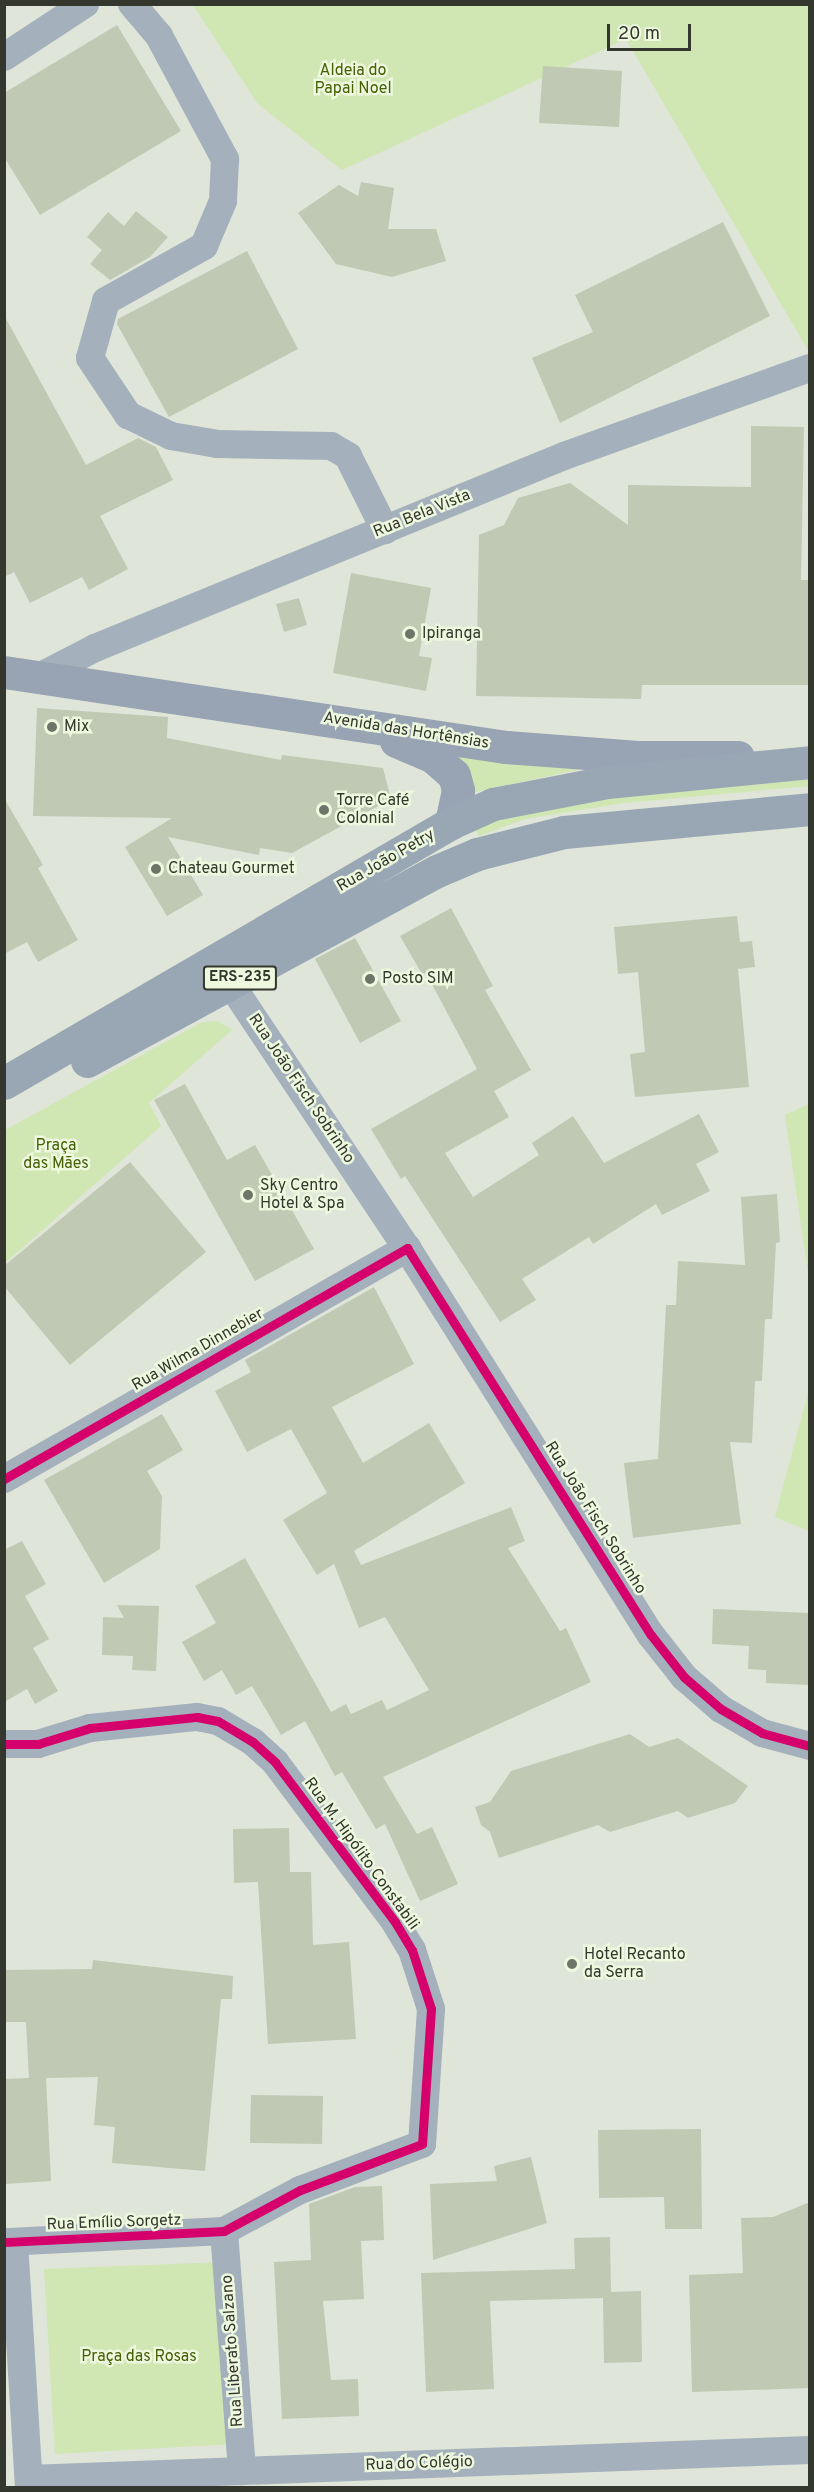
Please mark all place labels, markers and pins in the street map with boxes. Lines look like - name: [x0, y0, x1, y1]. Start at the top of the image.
- place label: Ipiranga: [422, 624, 481, 644]
- marker: Ipiranga: [403, 627, 417, 641]
- place label: Mix: [64, 717, 89, 737]
- marker: Mix: [45, 720, 59, 734]
- place label: Torre Café Colonial: [336, 791, 409, 829]
- marker: Torre Café Colonial: [317, 803, 331, 817]
- place label: Chateau Gourmet: [168, 859, 295, 879]
- marker: Chateau Gourmet: [149, 862, 163, 876]
- place label: Posto SIM: [382, 969, 454, 989]
- marker: Posto SIM: [363, 972, 377, 986]
- place label: Sky Centro Hotel & Spa: [260, 1176, 344, 1214]
- marker: Sky Centro Hotel & Spa: [241, 1188, 255, 1202]
- place label: Hotel Recanto da Serra: [584, 1945, 686, 1983]
- marker: Hotel Recanto da Serra: [565, 1957, 579, 1971]

